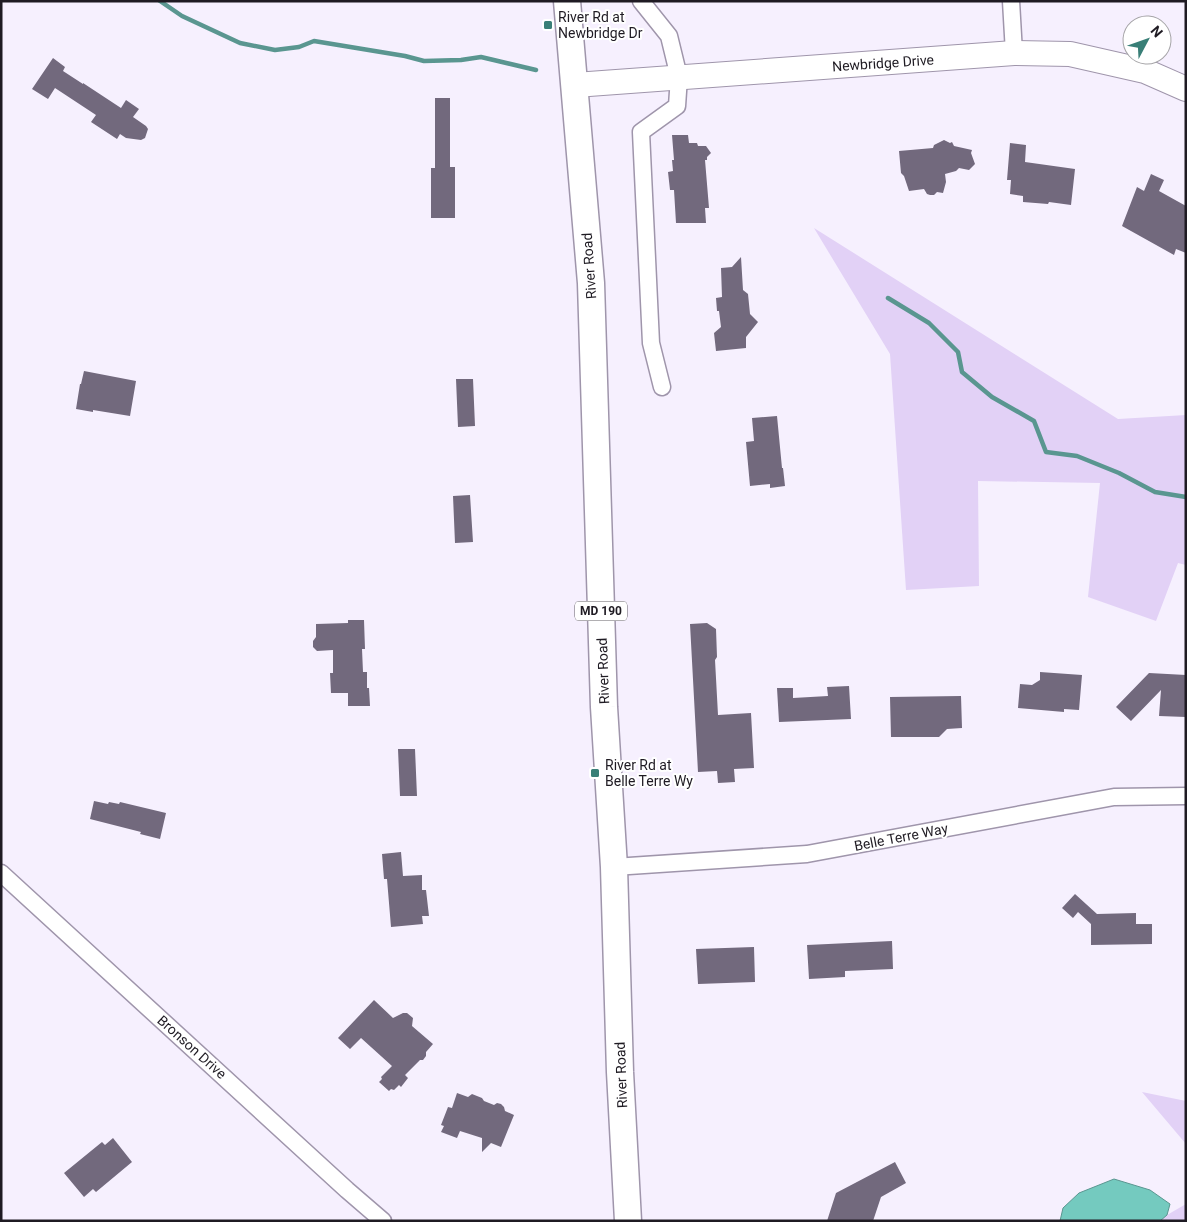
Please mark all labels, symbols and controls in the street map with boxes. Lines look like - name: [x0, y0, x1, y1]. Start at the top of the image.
- place label: River Rd at Newbridge Dr: [558, 9, 643, 41]
- north arrow: [1122, 15, 1172, 65]
- marker: River Rd at Newbridge Dr: [542, 19, 554, 31]
- text: N: [1148, 22, 1166, 40]
- street label: Newbridge Drive: [832, 51, 934, 75]
- street label: River Road: [579, 232, 599, 300]
- road number: MD 190: [575, 602, 627, 620]
- street label: River Road: [594, 637, 612, 705]
- place label: River Rd at Belle Terre Wy: [605, 757, 693, 789]
- marker: River Rd at Belle Terre Wy: [589, 767, 601, 779]
- street label: Belle Terre Way: [853, 820, 950, 854]
- street label: Bronson Drive: [154, 1012, 230, 1082]
- street label: River Road: [612, 1041, 630, 1109]

